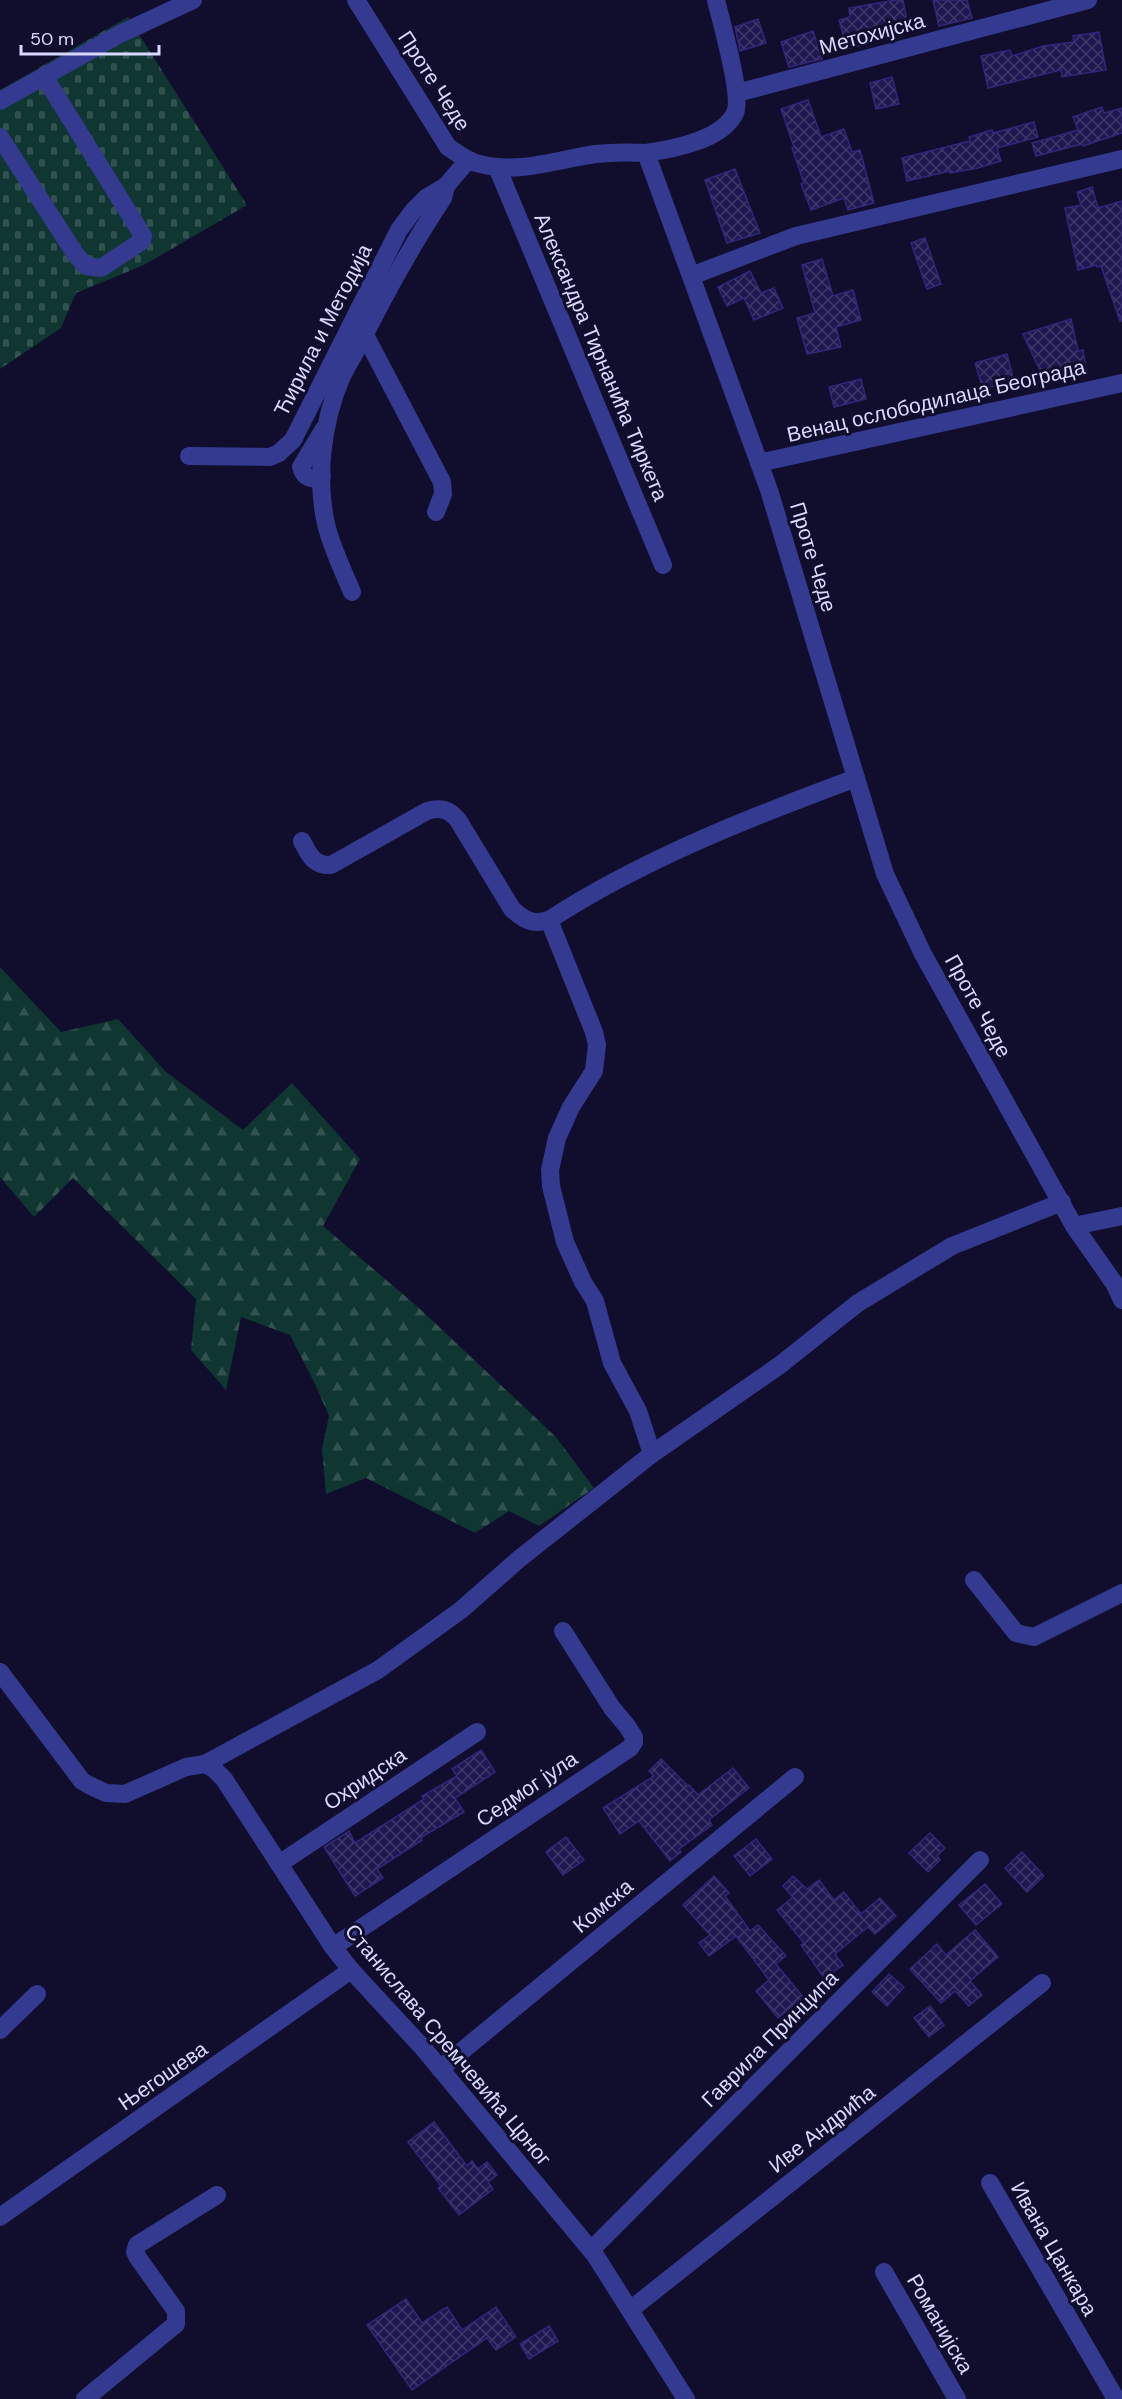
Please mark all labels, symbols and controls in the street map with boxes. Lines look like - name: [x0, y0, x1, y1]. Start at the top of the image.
- street label: Метохијска: [816, 6, 928, 62]
- scale bar: [21, 18, 159, 56]
- street label: Проте Чеде: [391, 26, 477, 136]
- text: 50 m: [30, 27, 74, 51]
- street label: Александра Тирнанића Тиркета: [528, 209, 675, 505]
- street label: Ћирила и Методија: [267, 239, 379, 421]
- street label: Венац ослободилаца Београда: [784, 353, 1088, 449]
- street label: Проте Чеде: [783, 498, 843, 616]
- street label: Проте Чеде: [938, 949, 1018, 1063]
- street label: Охридска: [318, 1741, 412, 1817]
- street label: Седмог јула: [471, 1745, 583, 1833]
- street label: Комска: [567, 1873, 639, 1939]
- street label: Станислава Сремчевића Црног: [338, 1918, 558, 2172]
- street label: Гаврила Принципа: [695, 1964, 845, 2114]
- street label: Његошева: [113, 2035, 213, 2117]
- street label: Иве Андрића: [763, 2078, 881, 2179]
- street label: Ивана Цанкара: [1004, 2177, 1104, 2321]
- street label: Романијска: [900, 2269, 980, 2379]

